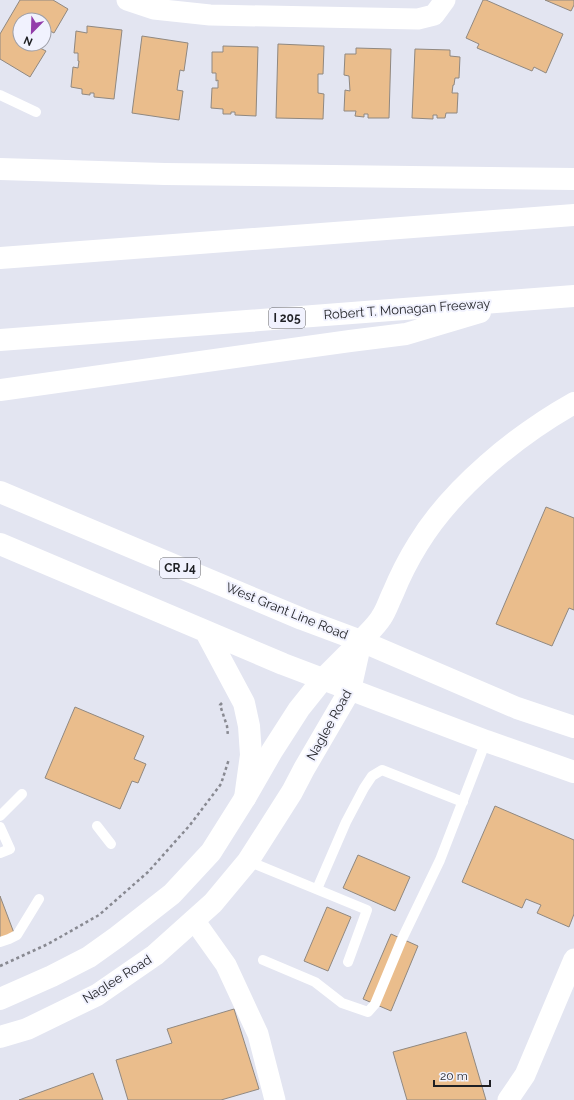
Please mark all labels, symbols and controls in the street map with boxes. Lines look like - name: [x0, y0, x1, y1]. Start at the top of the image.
- north arrow: [12, 12, 52, 52]
- text: N: [22, 33, 35, 48]
- street label: Robert T. Monagan Freeway: [323, 296, 491, 322]
- road number: I 205: [269, 308, 305, 328]
- road number: CR J4: [160, 558, 200, 578]
- street label: West Grant Line Road: [224, 580, 350, 642]
- street label: Naglee Road: [303, 687, 355, 763]
- street label: Naglee Road: [80, 952, 154, 1006]
- scale bar: [434, 1062, 490, 1088]
- text: 20 m: [440, 1069, 468, 1083]

